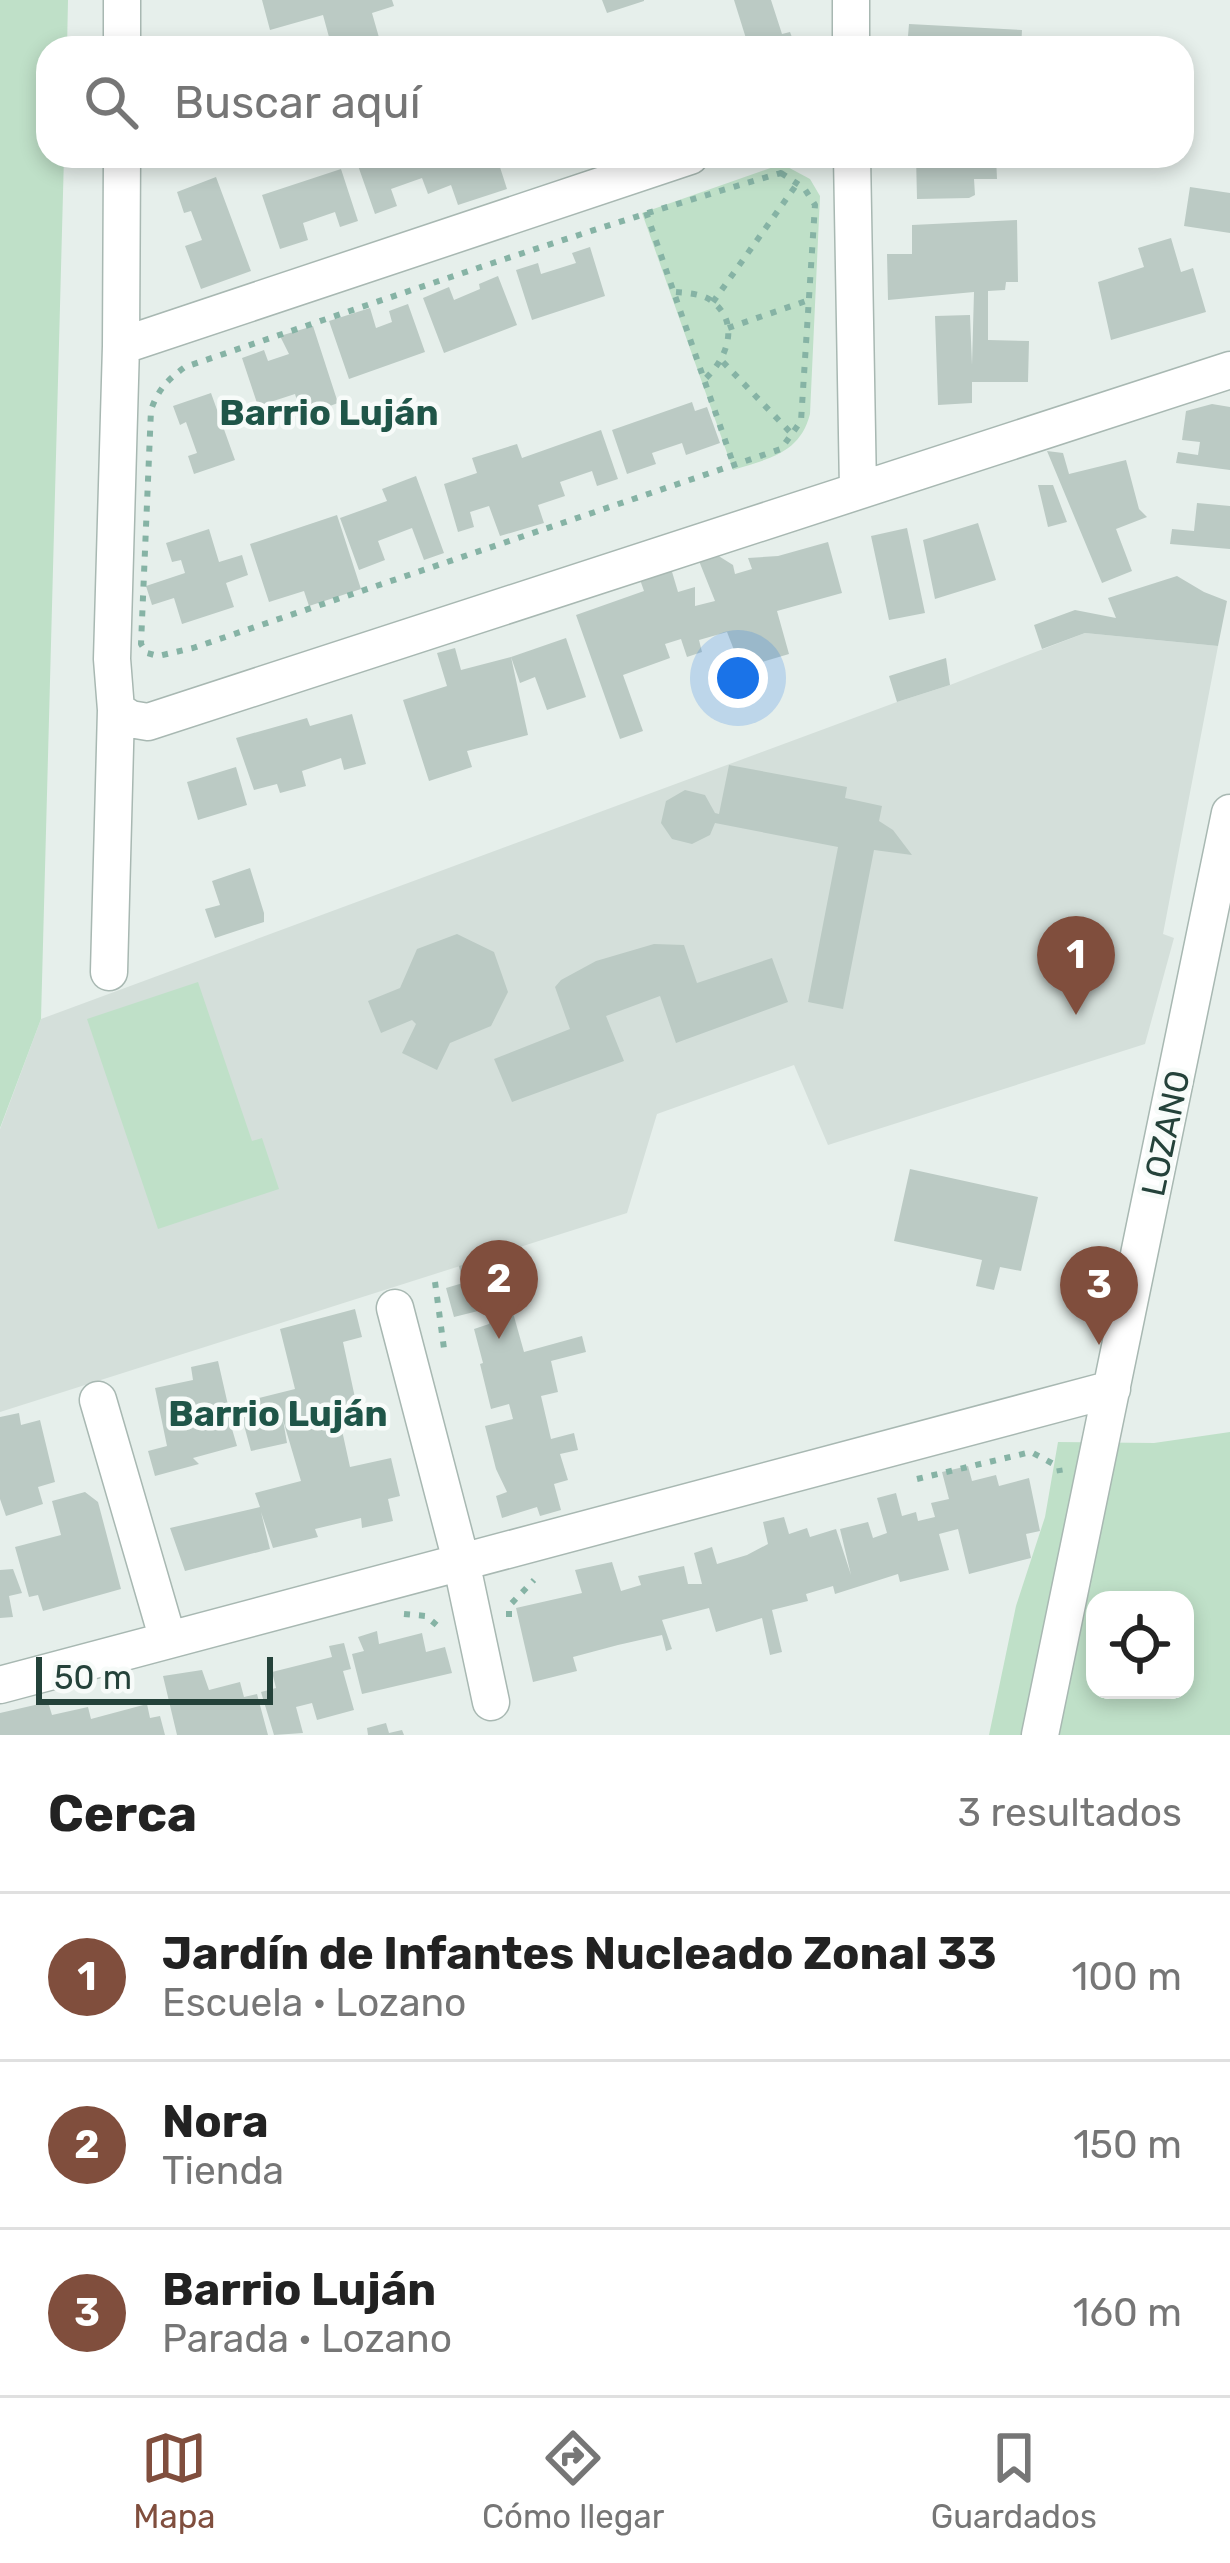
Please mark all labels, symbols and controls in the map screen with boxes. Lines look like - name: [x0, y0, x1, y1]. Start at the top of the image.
- search box: [36, 36, 1194, 168]
- icon: search: [78, 69, 144, 135]
- text: Buscar aquí: [174, 76, 421, 129]
- district label: Barrio Luján: [219, 391, 439, 434]
- your location: [708, 648, 768, 708]
- pin: 1: [1037, 916, 1115, 1015]
- street label: LOZANO: [1133, 1067, 1198, 1200]
- pin: 2: [460, 1240, 538, 1339]
- pin: 3: [1060, 1246, 1138, 1345]
- district label: Barrio Luján: [168, 1392, 388, 1435]
- map controls: [1086, 1591, 1194, 1699]
- button: locate: [1086, 1591, 1194, 1699]
- scale bar: [36, 1651, 273, 1704]
- text: 50 m: [54, 1658, 132, 1697]
- text: Cerca: [48, 1783, 197, 1844]
- text: 3 resultados: [958, 1790, 1182, 1836]
- text: Jardín de Infantes Nucleado Zonal 33: [162, 1927, 997, 1980]
- text: 1: [77, 1954, 97, 2000]
- text: 100 m: [1072, 1954, 1182, 2000]
- text: Escuela · Lozano: [162, 1980, 466, 2026]
- text: Nora: [162, 2095, 268, 2148]
- text: 2: [74, 2122, 100, 2168]
- text: 150 m: [1073, 2122, 1182, 2168]
- text: Tienda: [162, 2148, 284, 2194]
- text: Barrio Luján: [162, 2263, 436, 2316]
- text: 3: [74, 2290, 100, 2336]
- text: 160 m: [1073, 2290, 1182, 2336]
- text: Parada · Lozano: [162, 2316, 452, 2362]
- tab: Mapa: [133, 2425, 216, 2536]
- tab: Cómo llegar: [482, 2425, 664, 2536]
- tab: Guardados: [931, 2425, 1097, 2536]

